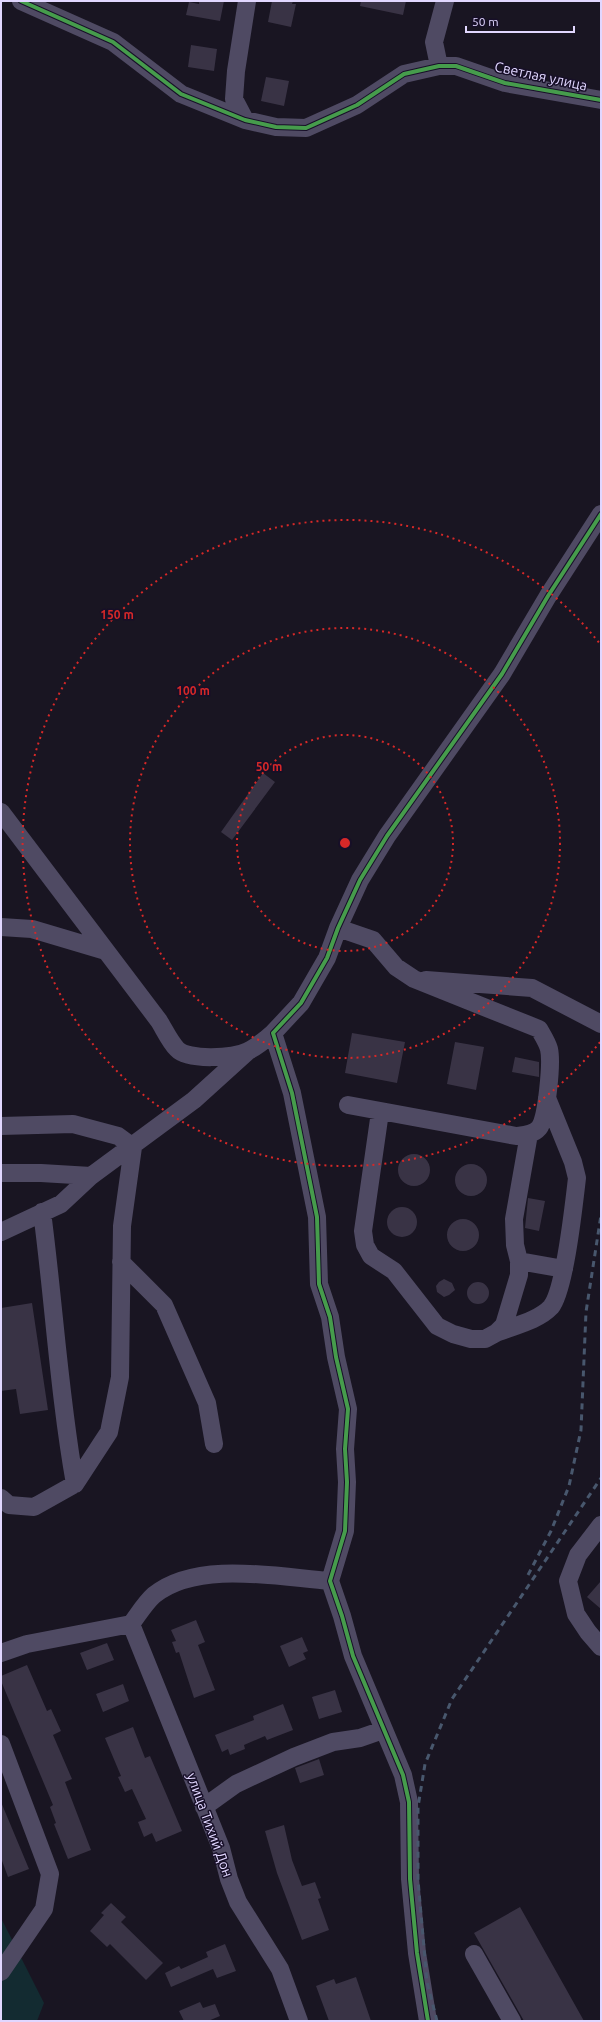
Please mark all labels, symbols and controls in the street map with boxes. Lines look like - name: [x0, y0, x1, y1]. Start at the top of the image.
- scale bar: [466, 8, 574, 34]
- text: 50 m: [472, 15, 499, 28]
- street label: Светлая улица: [493, 58, 589, 94]
- text: 150 m: [100, 608, 134, 621]
- text: 100 m: [176, 684, 210, 697]
- text: 50 m: [256, 760, 282, 773]
- centre of rings: [338, 836, 352, 850]
- street label: улица Тихий Дон: [184, 1771, 236, 1879]

